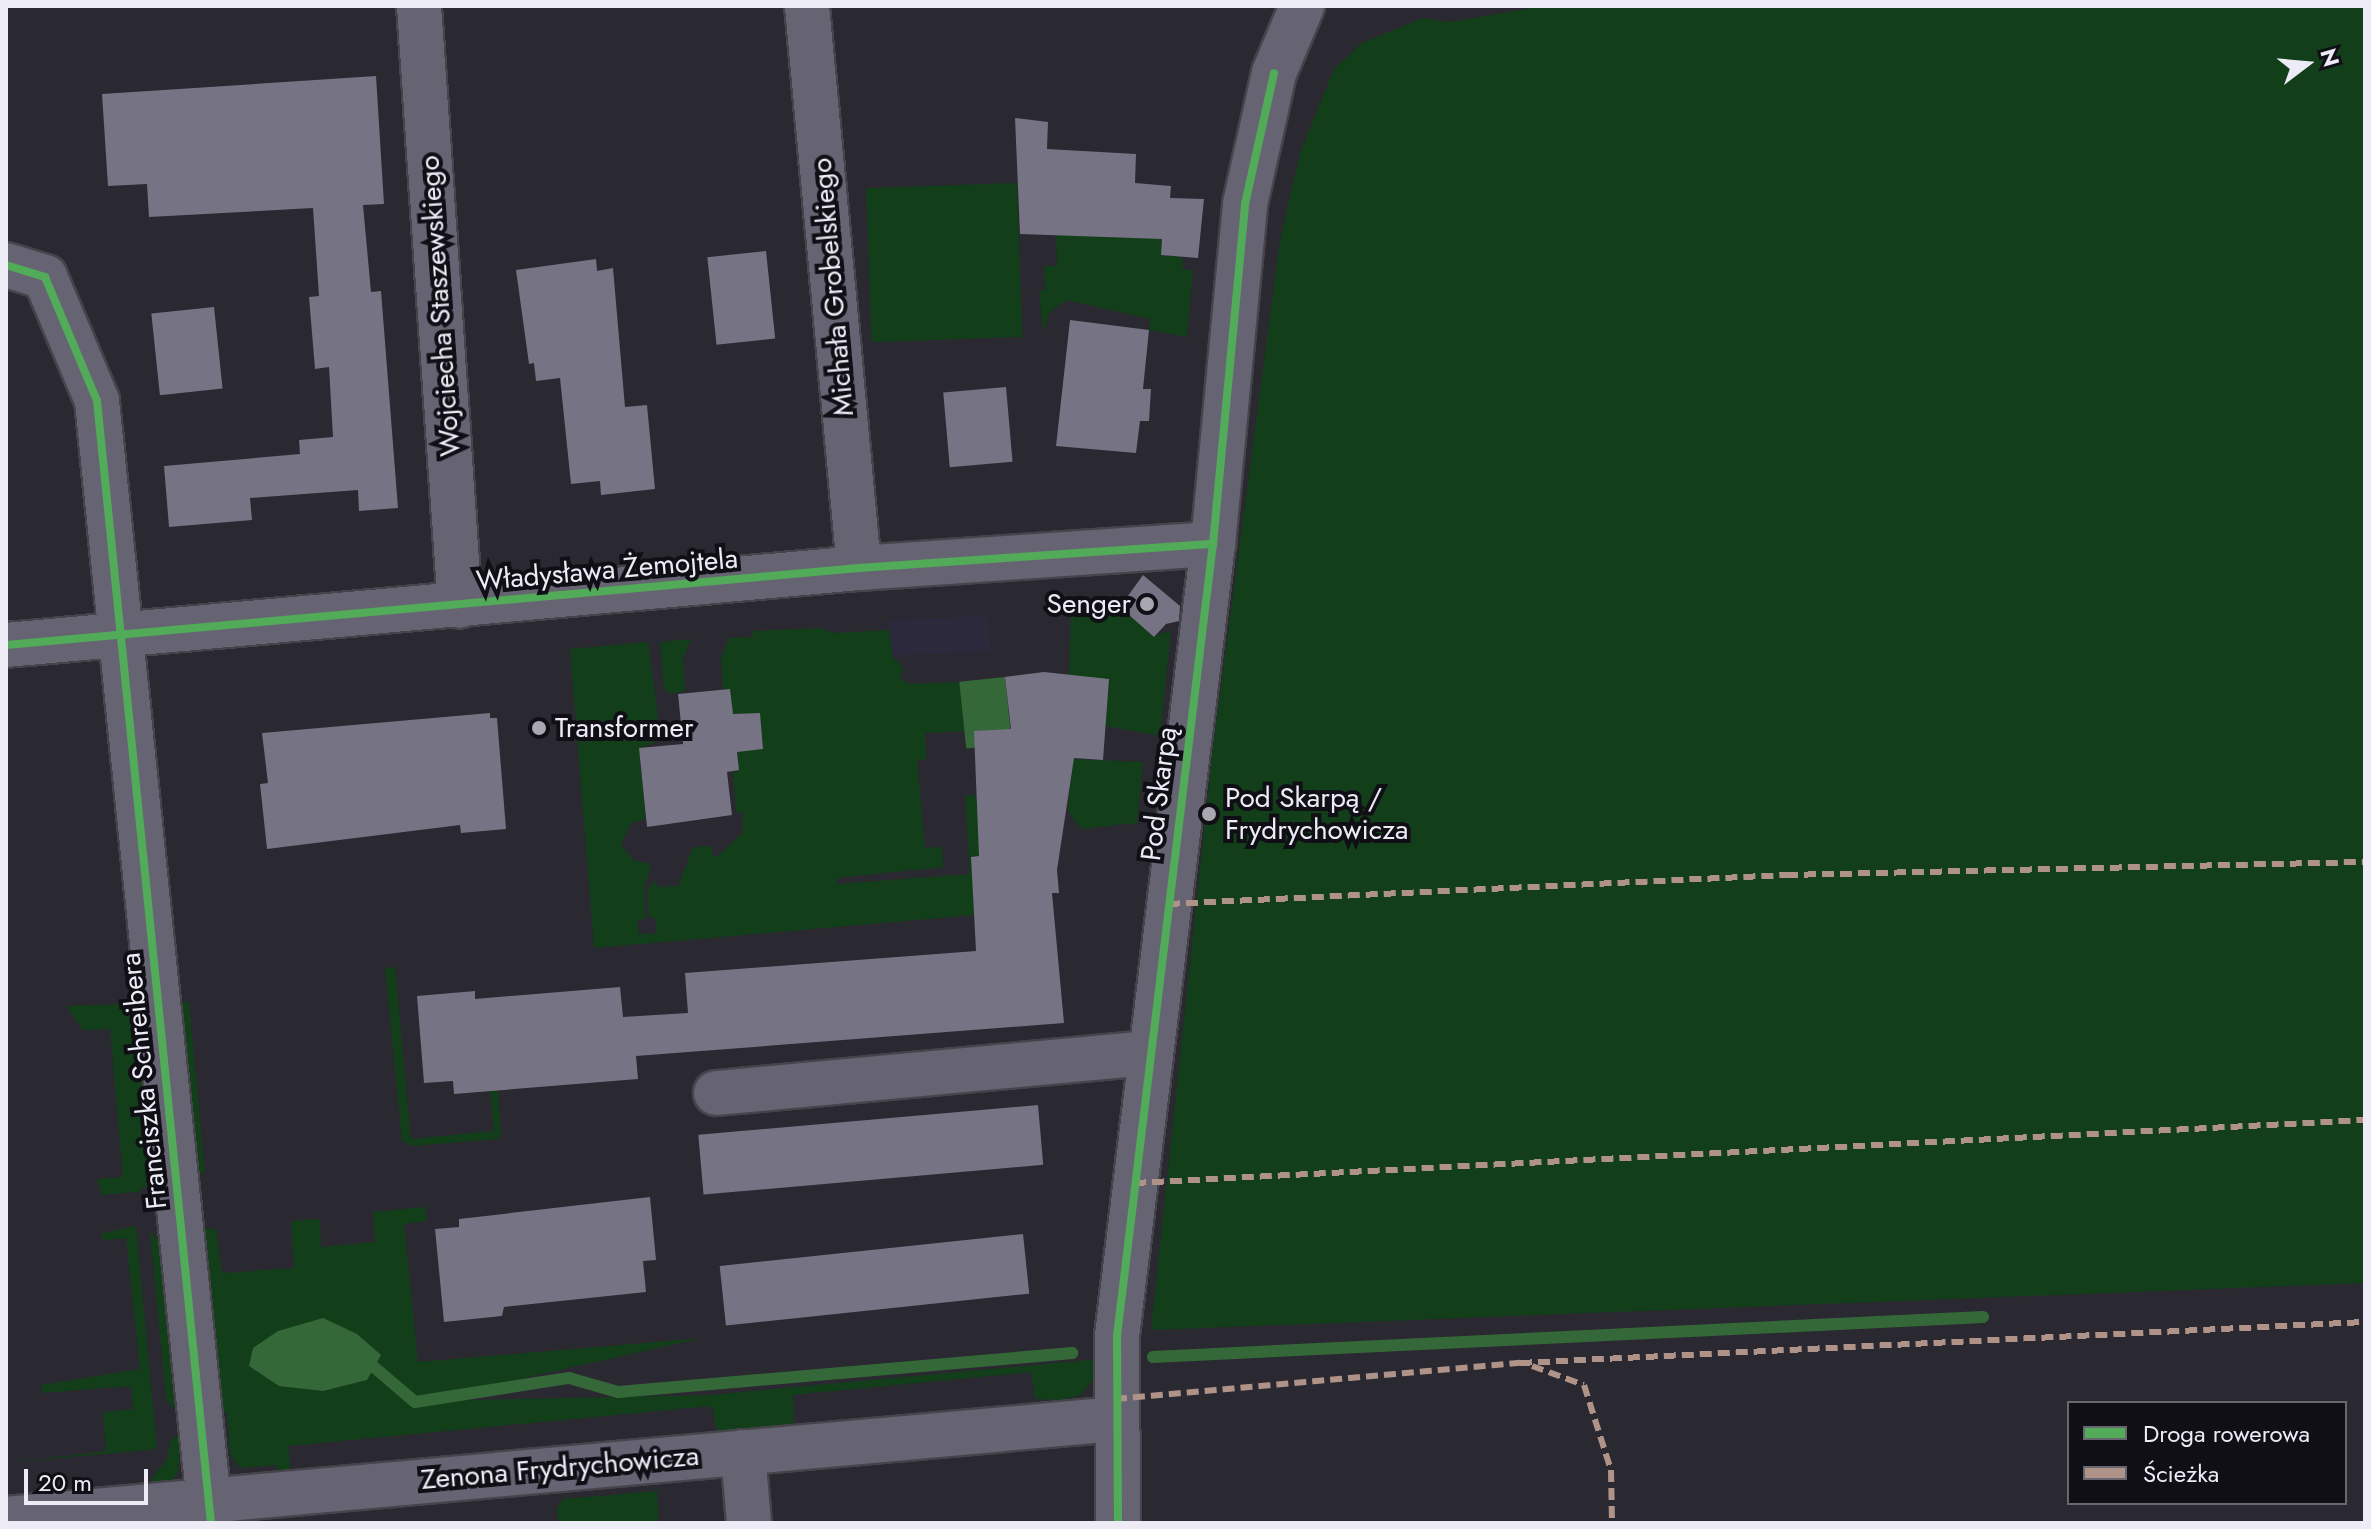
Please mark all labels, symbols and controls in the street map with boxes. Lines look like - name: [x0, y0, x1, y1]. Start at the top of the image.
- north arrow: [2267, 24, 2347, 104]
- text: N: [2312, 45, 2348, 70]
- street label: Wojciecha Staszewskiego: [413, 154, 467, 458]
- street label: Michała Grobelskiego: [805, 156, 861, 418]
- street label: Władysława Żemojtela: [475, 542, 739, 598]
- place label: Senger: [1047, 587, 1131, 621]
- marker: Senger: [1138, 595, 1156, 613]
- place label: Transformer: [555, 711, 694, 745]
- marker: Transformer: [530, 719, 548, 737]
- street label: Pod Skarpą: [1134, 725, 1184, 863]
- place label: Pod Skarpą / Frydrychowicza: [1225, 781, 1409, 847]
- marker: Pod Skarpą / Frydrychowicza: [1200, 805, 1218, 823]
- street label: Franciszka Schreibera: [114, 951, 174, 1211]
- legend: [2067, 1401, 2347, 1505]
- text: Droga rowerowa: [2143, 1416, 2310, 1451]
- street label: Zenona Frydrychowicza: [420, 1439, 700, 1497]
- scale bar: [28, 1453, 152, 1503]
- text: Ścieżka: [2143, 1456, 2219, 1491]
- text: 20 m: [38, 1465, 92, 1500]

